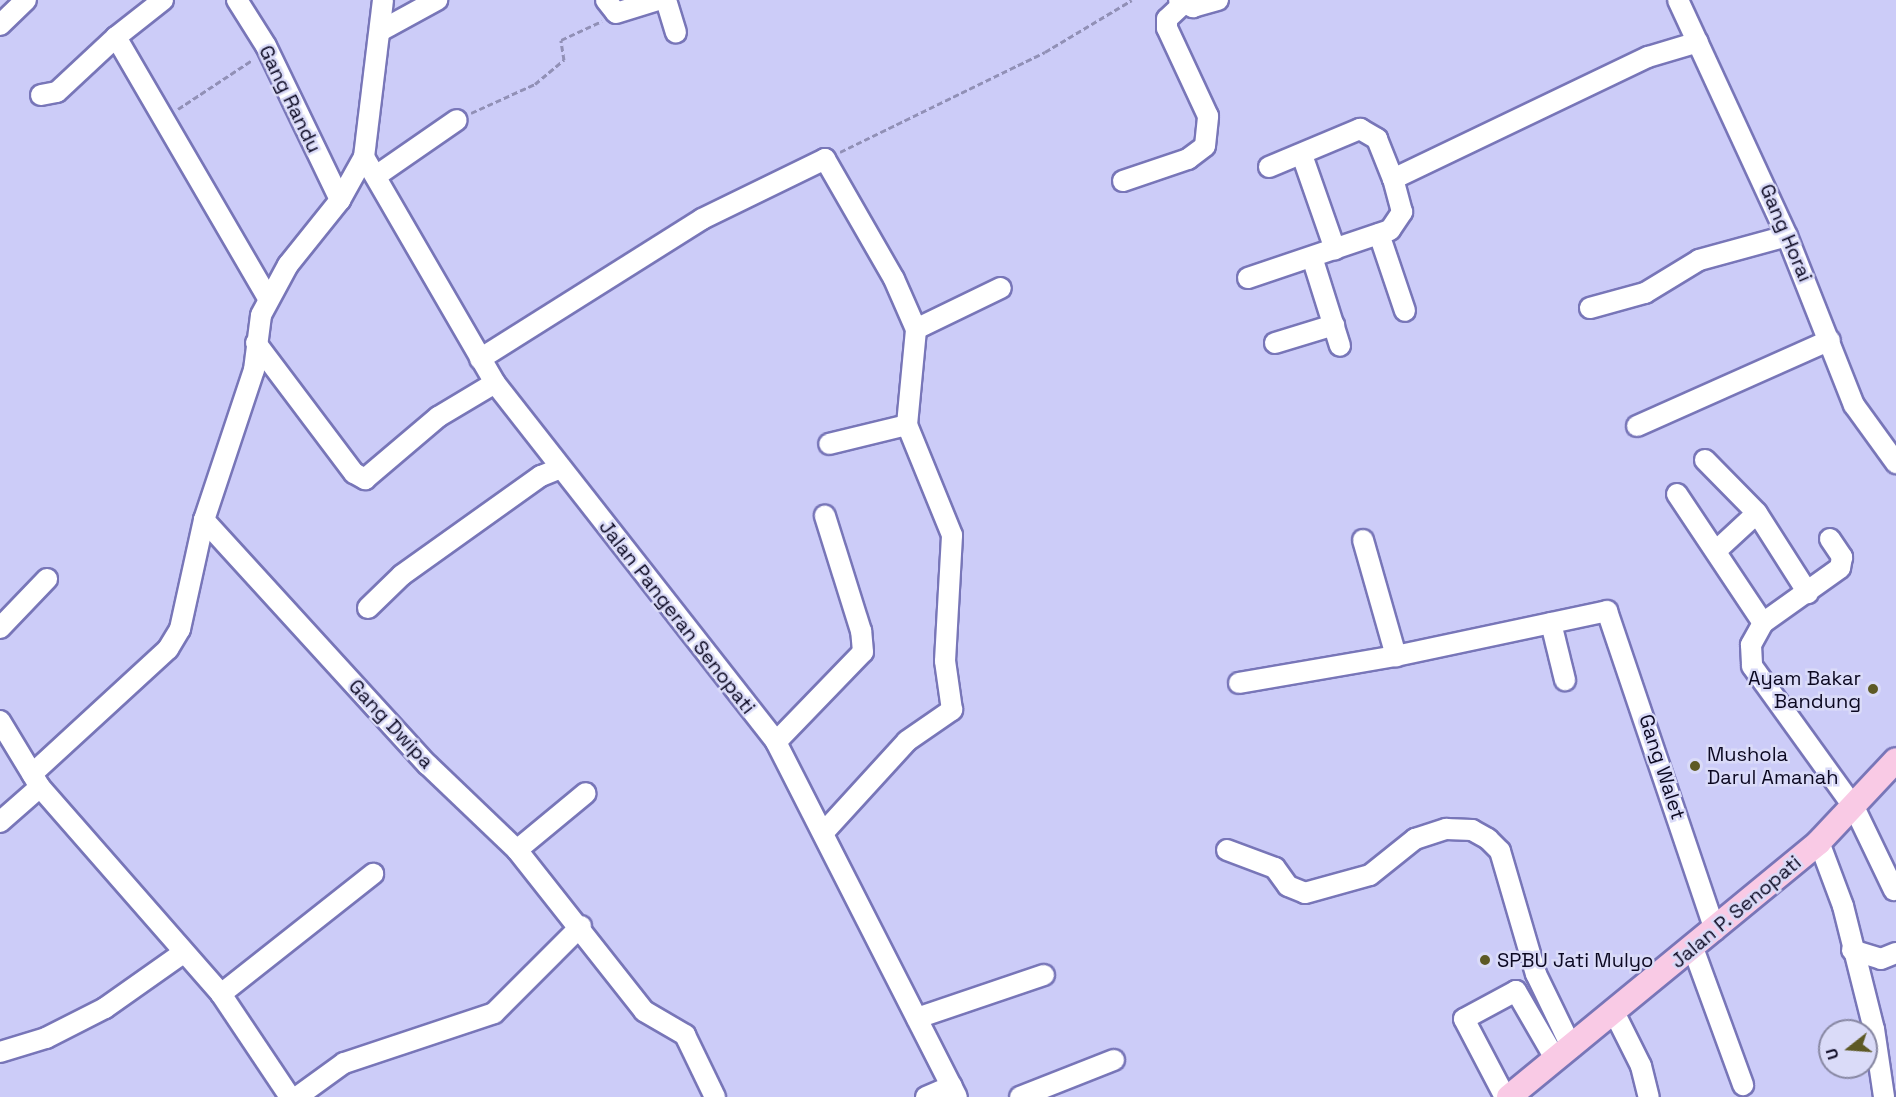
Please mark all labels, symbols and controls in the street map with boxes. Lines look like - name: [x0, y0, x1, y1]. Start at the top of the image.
- street label: Gang Randu: [254, 41, 326, 157]
- street label: Gang Horai: [1755, 180, 1817, 286]
- street label: Jalan Pangeran Senopati: [594, 515, 760, 719]
- place label: Ayam Bakar Bandung: [1748, 666, 1861, 713]
- street label: Gang Dwipa: [344, 674, 438, 774]
- marker: Ayam Bakar Bandung: [1866, 682, 1880, 696]
- street label: Gang Walet: [1634, 711, 1690, 823]
- place label: Mushola Darul Amanah: [1707, 742, 1839, 789]
- marker: Mushola Darul Amanah: [1688, 759, 1702, 773]
- street label: Jalan P. Senopati: [1666, 850, 1806, 974]
- place label: SPBU Jati Mulyo: [1497, 948, 1653, 972]
- marker: SPBU Jati Mulyo: [1478, 953, 1492, 967]
- north arrow: [1818, 1019, 1878, 1079]
- text: U: [1821, 1046, 1844, 1062]

